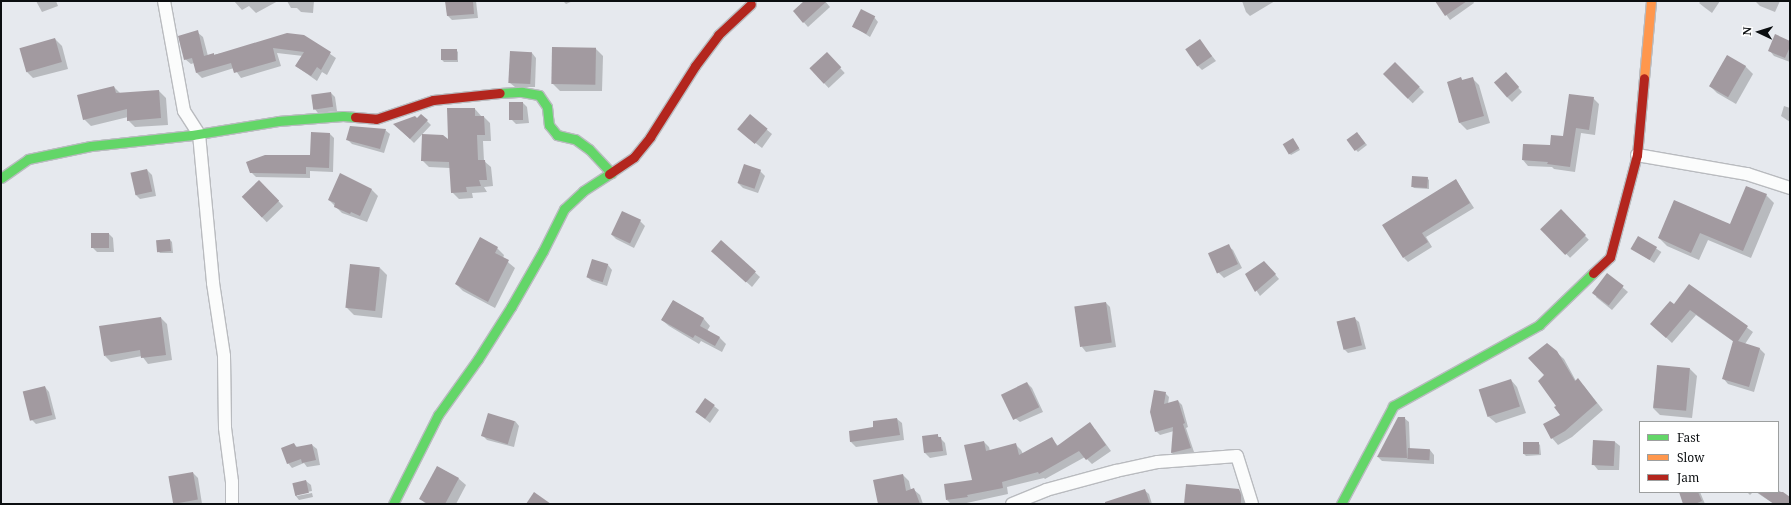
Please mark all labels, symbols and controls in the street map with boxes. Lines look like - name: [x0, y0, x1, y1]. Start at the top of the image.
- north arrow: [1739, 12, 1779, 52]
- text: N: [1739, 26, 1754, 36]
- legend: [1639, 421, 1779, 493]
- text: Fast: [1677, 429, 1700, 446]
- text: Slow: [1677, 449, 1705, 466]
- text: Jam: [1677, 469, 1699, 486]

